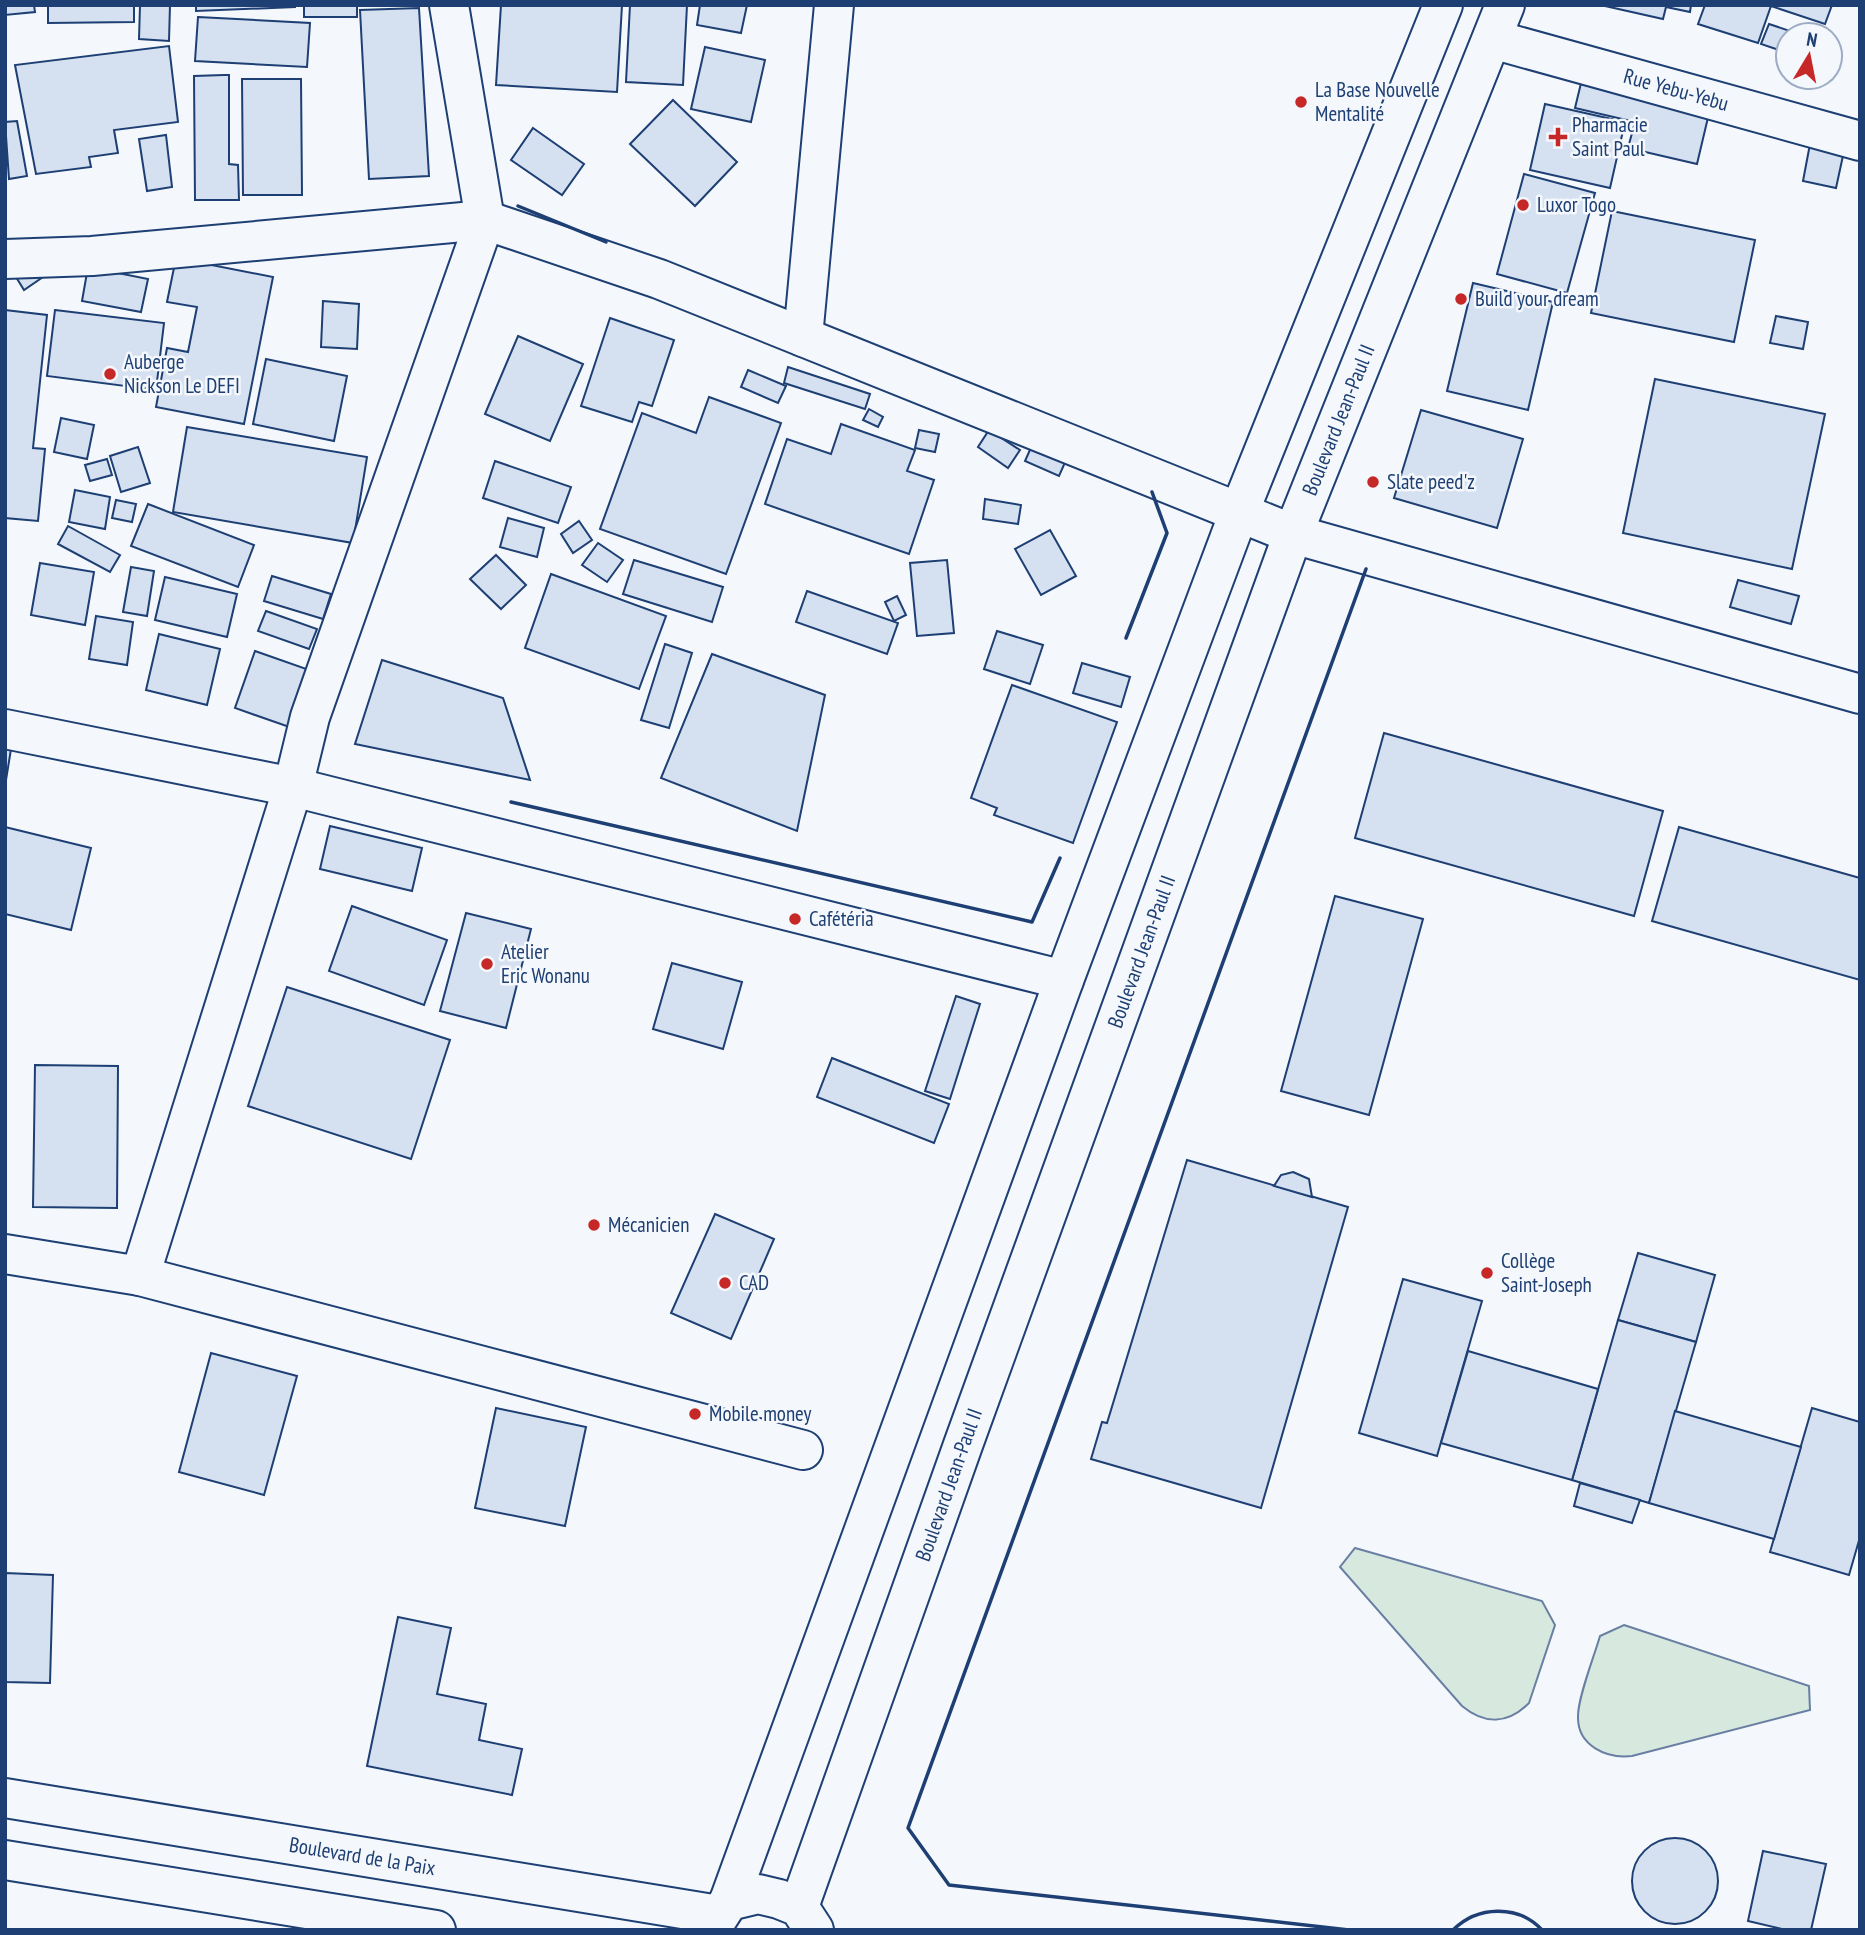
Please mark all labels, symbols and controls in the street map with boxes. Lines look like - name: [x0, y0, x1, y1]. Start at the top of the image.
- north arrow: [1774, 21, 1844, 91]
- text: N: [1805, 27, 1819, 52]
- street label: Rue Yebu-Yebu: [1621, 62, 1732, 117]
- place label: La Base Nouvelle Mentalité: [1315, 76, 1440, 127]
- marker: La Base Nouvelle Mentalité: [1293, 94, 1309, 110]
- place label: Pharmacie Saint Paul: [1572, 111, 1648, 162]
- marker: Pharmacie Saint Paul: [1550, 129, 1566, 145]
- place label: Luxor Togo: [1537, 191, 1616, 218]
- marker: Luxor Togo: [1515, 197, 1531, 213]
- place label: Build your dream: [1475, 285, 1599, 312]
- marker: Build your dream: [1453, 291, 1469, 307]
- street label: Boulevard Jean-Paul II: [1296, 340, 1381, 499]
- place label: Auberge Nickson Le DEFI: [124, 348, 240, 399]
- marker: Auberge Nickson Le DEFI: [102, 366, 118, 382]
- place label: Slate peed'z: [1387, 468, 1475, 495]
- marker: Slate peed'z: [1365, 474, 1381, 490]
- street label: Boulevard Jean-Paul II: [1101, 871, 1181, 1031]
- place label: Cafétéria: [809, 905, 874, 932]
- marker: Cafétéria: [787, 911, 803, 927]
- place label: Atelier Eric Wonanu: [501, 938, 590, 989]
- marker: Atelier Eric Wonanu: [479, 956, 495, 972]
- place label: Mécanicien: [608, 1211, 689, 1238]
- marker: Mécanicien: [586, 1217, 602, 1233]
- place label: Collège Saint-Joseph: [1501, 1247, 1592, 1298]
- marker: Collège Saint-Joseph: [1479, 1265, 1495, 1281]
- place label: CAD: [739, 1269, 769, 1296]
- marker: CAD: [717, 1275, 733, 1291]
- place label: Mobile money: [709, 1400, 811, 1427]
- street label: Boulevard Jean-Paul II: [909, 1405, 988, 1565]
- marker: Mobile money: [687, 1406, 703, 1422]
- street label: Boulevard de la Paix: [287, 1831, 438, 1881]

